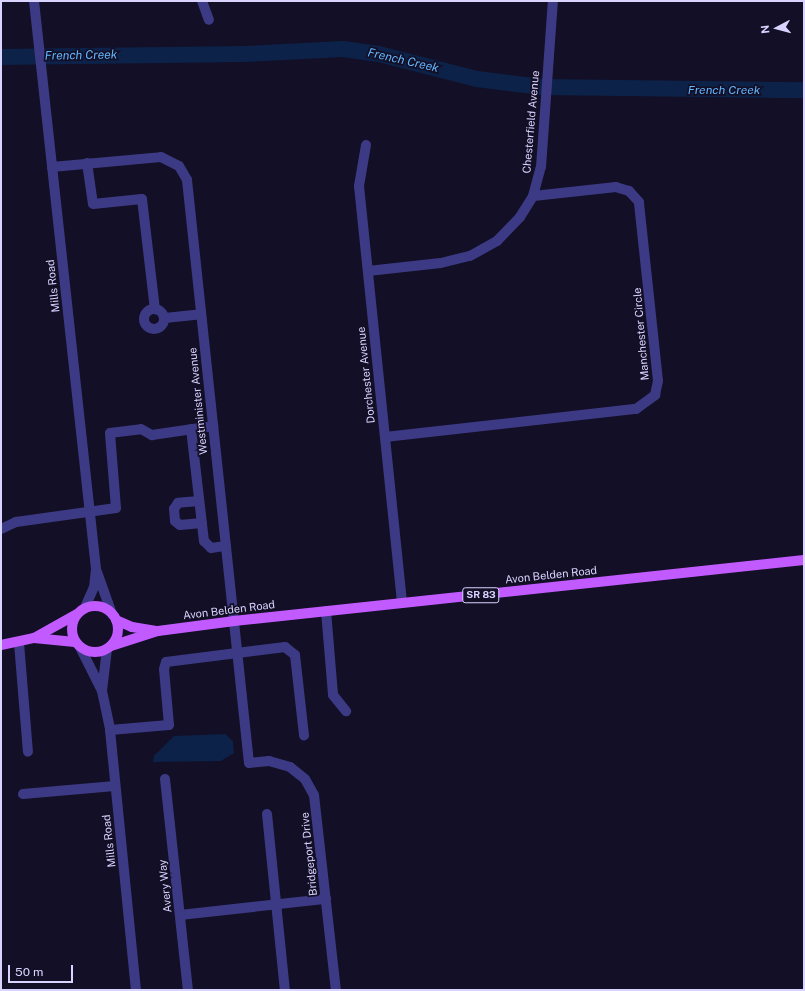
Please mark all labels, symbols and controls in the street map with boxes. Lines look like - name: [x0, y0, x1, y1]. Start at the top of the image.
- north arrow: [757, 8, 797, 48]
- text: N: [759, 24, 771, 34]
- water label: French Creek: [366, 46, 440, 76]
- water label: French Creek: [45, 48, 117, 64]
- street label: Chesterfield Avenue: [520, 70, 542, 174]
- water label: French Creek: [688, 84, 760, 98]
- street label: Mills Road: [44, 259, 62, 313]
- street label: Manchester Circle: [630, 287, 652, 381]
- street label: Dorchester Avenue: [354, 326, 378, 424]
- street label: Westminister Avenue: [186, 347, 210, 455]
- street label: Avon Belden Road: [504, 564, 598, 586]
- road number: SR 83: [462, 587, 500, 603]
- street label: Avon Belden Road: [182, 598, 276, 622]
- street label: Bridgeport Drive: [298, 812, 320, 896]
- street label: Mills Road: [100, 814, 118, 868]
- street label: Avery Way: [156, 859, 174, 913]
- scale bar: [10, 957, 75, 983]
- text: 50 m: [15, 965, 43, 979]

